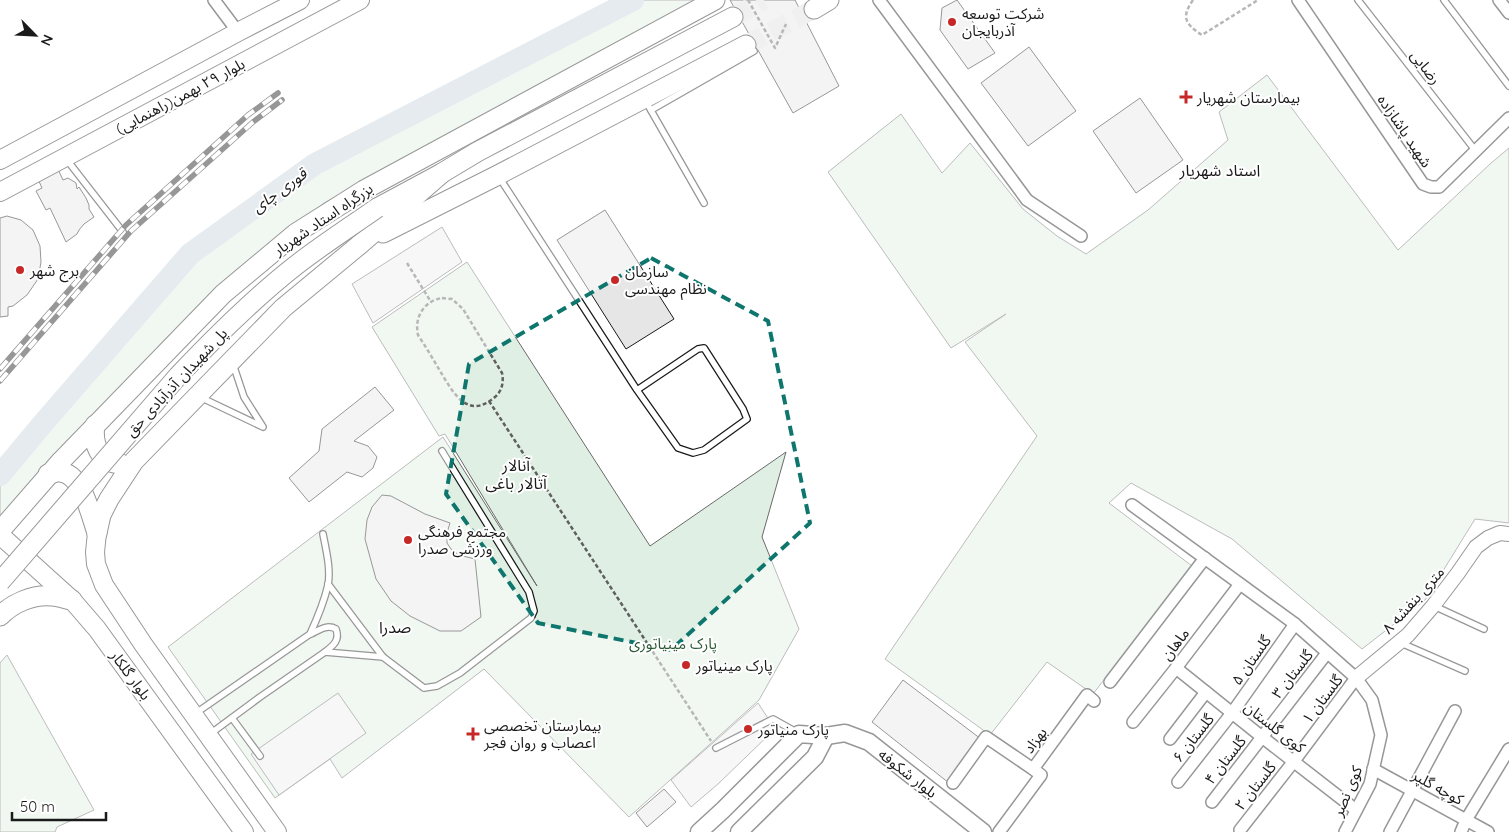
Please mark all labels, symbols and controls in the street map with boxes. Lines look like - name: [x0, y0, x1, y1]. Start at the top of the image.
- place label: شرکت توسعه آذربایجان: [962, 4, 1044, 40]
- north arrow: [10, 10, 60, 60]
- marker: شرکت توسعه آذربایجان: [946, 16, 958, 28]
- text: N: [37, 32, 57, 49]
- street label: رضایی: [1407, 46, 1445, 88]
- street label: بلوار ٢٩ بهمن(راهنمایی): [112, 54, 248, 138]
- place label: بیمارستان شهریار: [1196, 88, 1300, 107]
- marker: بیمارستان شهریار: [1179, 90, 1193, 104]
- street label: شهید پاشازاده: [1373, 91, 1436, 172]
- district label: استاد شهریار: [1179, 160, 1260, 180]
- water label: قوری چای: [247, 163, 312, 218]
- street label: بزرگراه استاد شهریار: [269, 179, 376, 260]
- place label: برج شهر: [29, 261, 79, 283]
- place label: سازمان نظام مهندسی: [625, 262, 707, 300]
- marker: برج شهر: [14, 264, 26, 276]
- marker: سازمان نظام مهندسی: [609, 274, 621, 286]
- street label: پل شهیدان آذرآبادی حق: [121, 324, 232, 441]
- district label: آنالار آتالار باغی: [485, 455, 548, 493]
- place label: مجتمع فرهنگی ورزشی صدرا: [418, 522, 506, 558]
- marker: مجتمع فرهنگی ورزشی صدرا: [402, 534, 414, 546]
- street label: ۸ متری بنفشه: [1378, 562, 1448, 638]
- district label: صدرا: [379, 617, 411, 637]
- street label: ماهان: [1157, 624, 1193, 664]
- street label: گلستان ۵: [1227, 631, 1275, 689]
- park label: پارک مینیاتوری: [629, 634, 717, 654]
- street label: گلستان ۳: [1267, 645, 1317, 702]
- street label: بلوار گلکار: [106, 646, 155, 704]
- place label: پارک مینیاتور: [695, 656, 773, 676]
- marker: پارک مینیاتور: [680, 659, 692, 671]
- street label: گلستان ۱: [1297, 670, 1347, 727]
- street label: کوی گلستان: [1241, 697, 1310, 757]
- street label: گلستان ۶: [1168, 709, 1218, 766]
- place label: بیمارستان تخصصی اعصاب و روان فجر: [483, 716, 601, 752]
- place label: پارک منیاتور: [757, 720, 829, 740]
- marker: پارک منیاتور: [742, 723, 754, 735]
- street label: بهزاد: [1019, 723, 1051, 757]
- marker: بیمارستان تخصصی اعصاب و روان فجر: [466, 727, 480, 741]
- street label: گلستان ۴: [1200, 731, 1250, 788]
- street label: بلوار شکوفه: [875, 744, 941, 802]
- street label: گلستان ۲: [1230, 757, 1280, 814]
- street label: کوی نصر: [1328, 762, 1366, 820]
- street label: کوچه گلپر: [1408, 765, 1468, 810]
- scale bar: [12, 790, 106, 822]
- text: 50 m: [20, 797, 55, 816]

